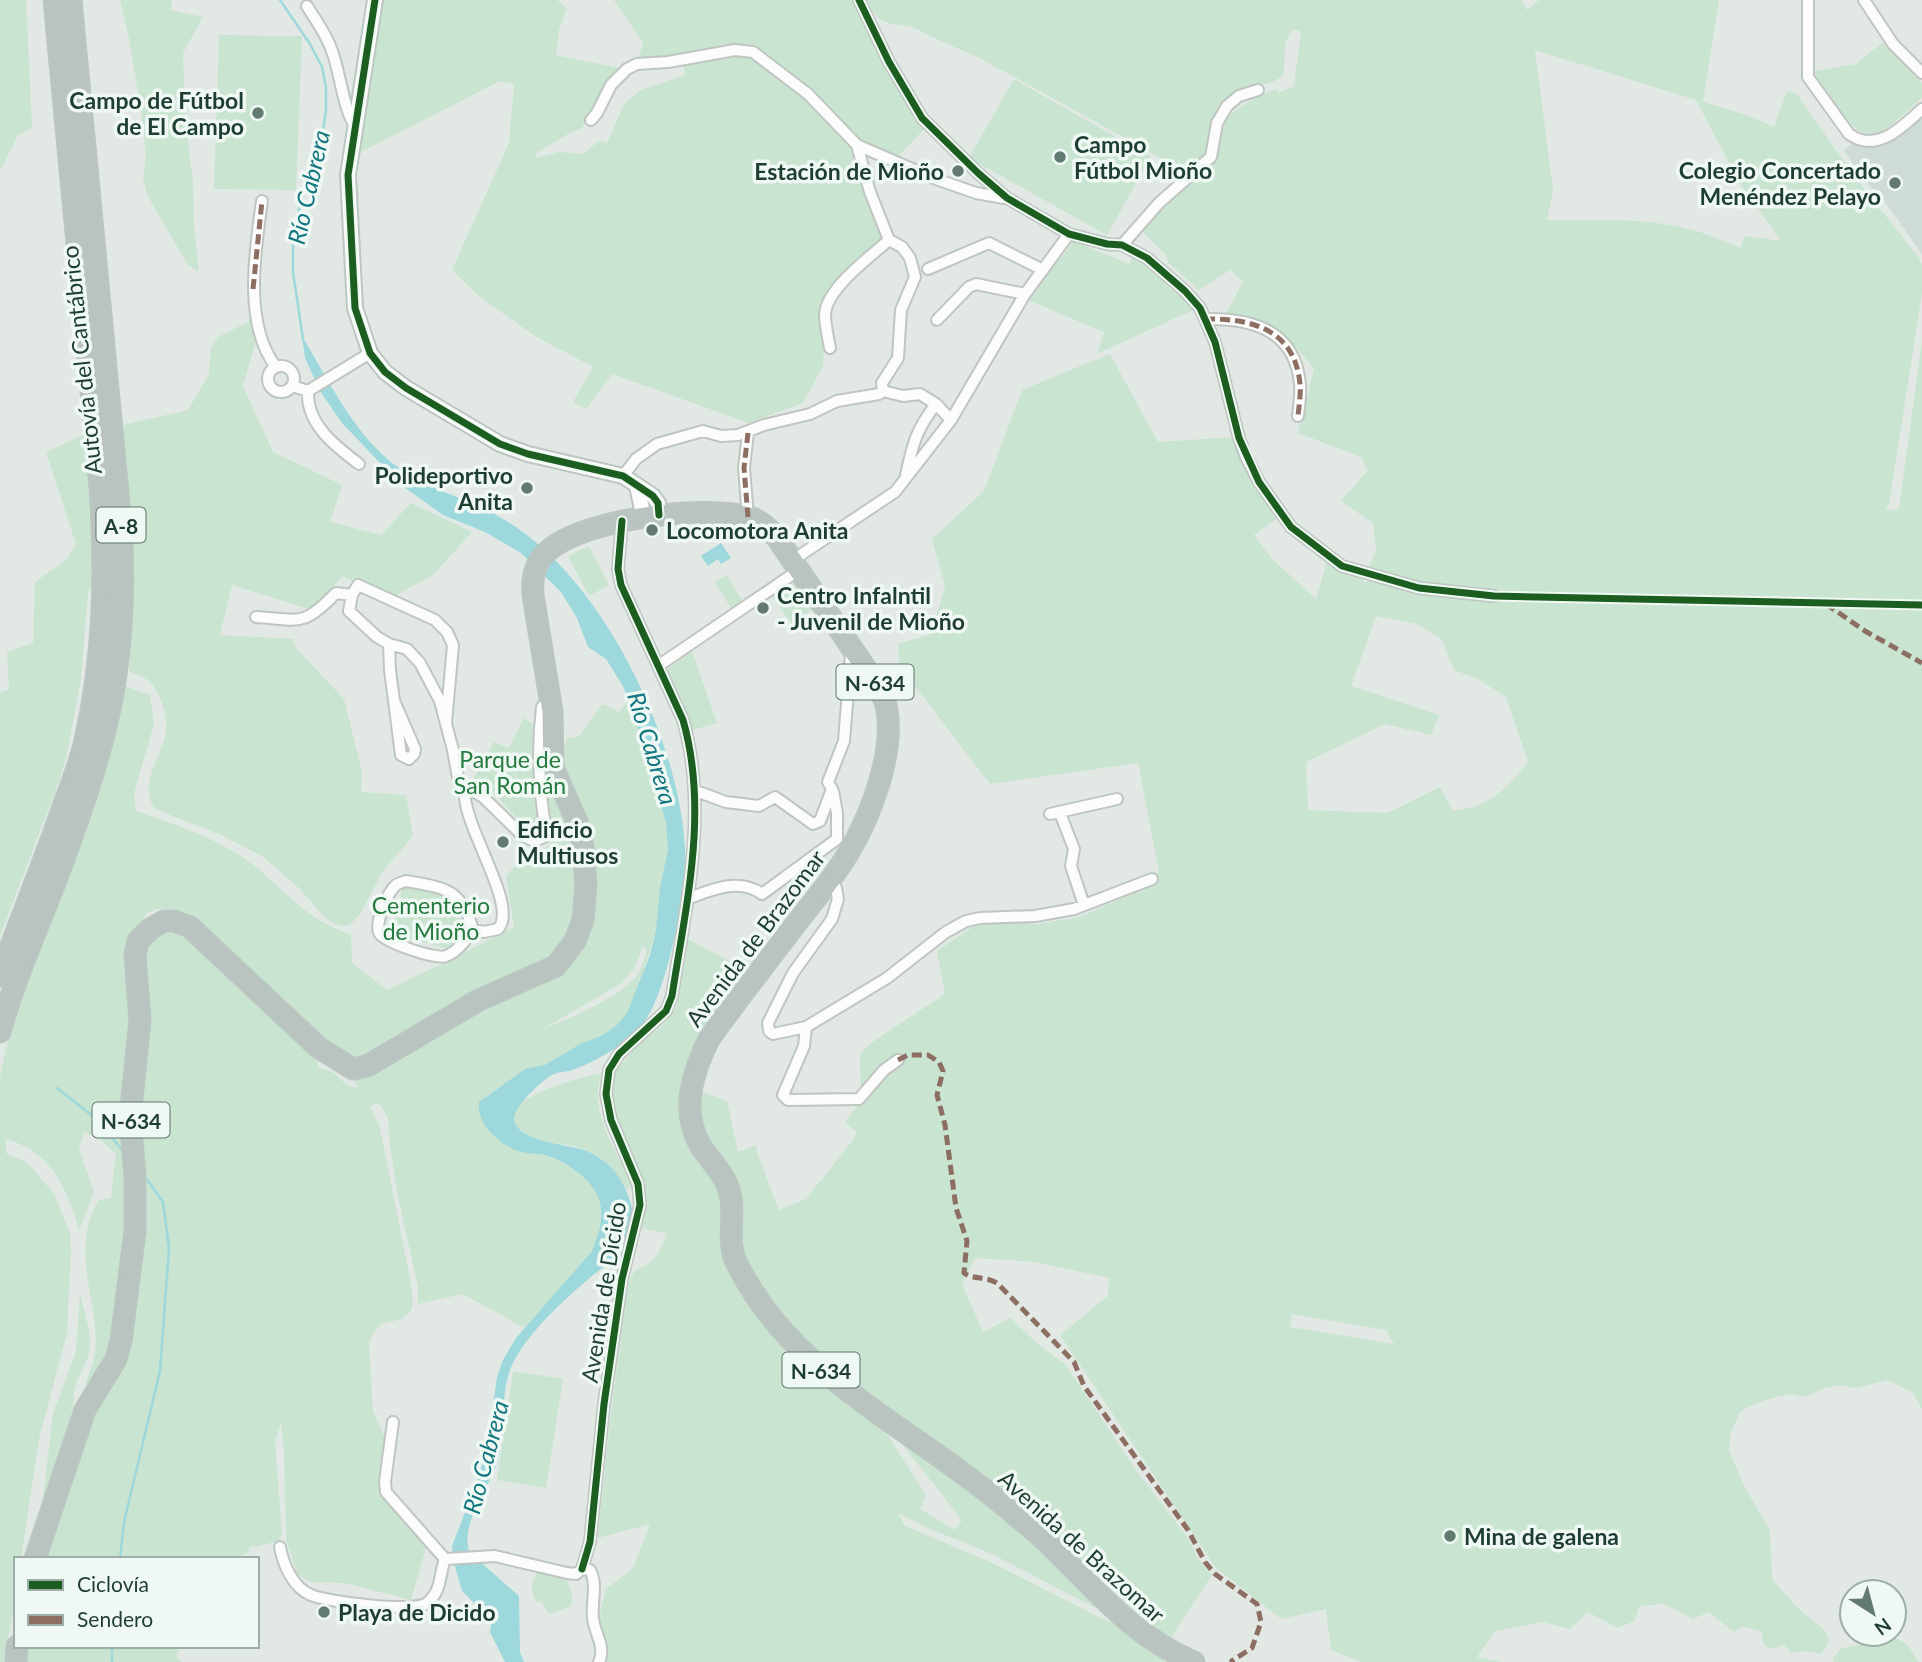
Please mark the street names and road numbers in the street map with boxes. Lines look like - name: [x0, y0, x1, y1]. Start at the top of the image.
- street label: Autovía del Cantábrico: [55, 244, 107, 476]
- road number: A-8: [96, 508, 146, 542]
- road number: N-634: [836, 664, 914, 700]
- street label: Avenida de Brazomar: [679, 844, 831, 1032]
- road number: N-634: [92, 1102, 170, 1138]
- street label: Avenida de Dícido: [575, 1199, 631, 1385]
- road number: N-634: [782, 1352, 860, 1388]
- street label: Avenida de Brazomar: [993, 1464, 1171, 1628]

